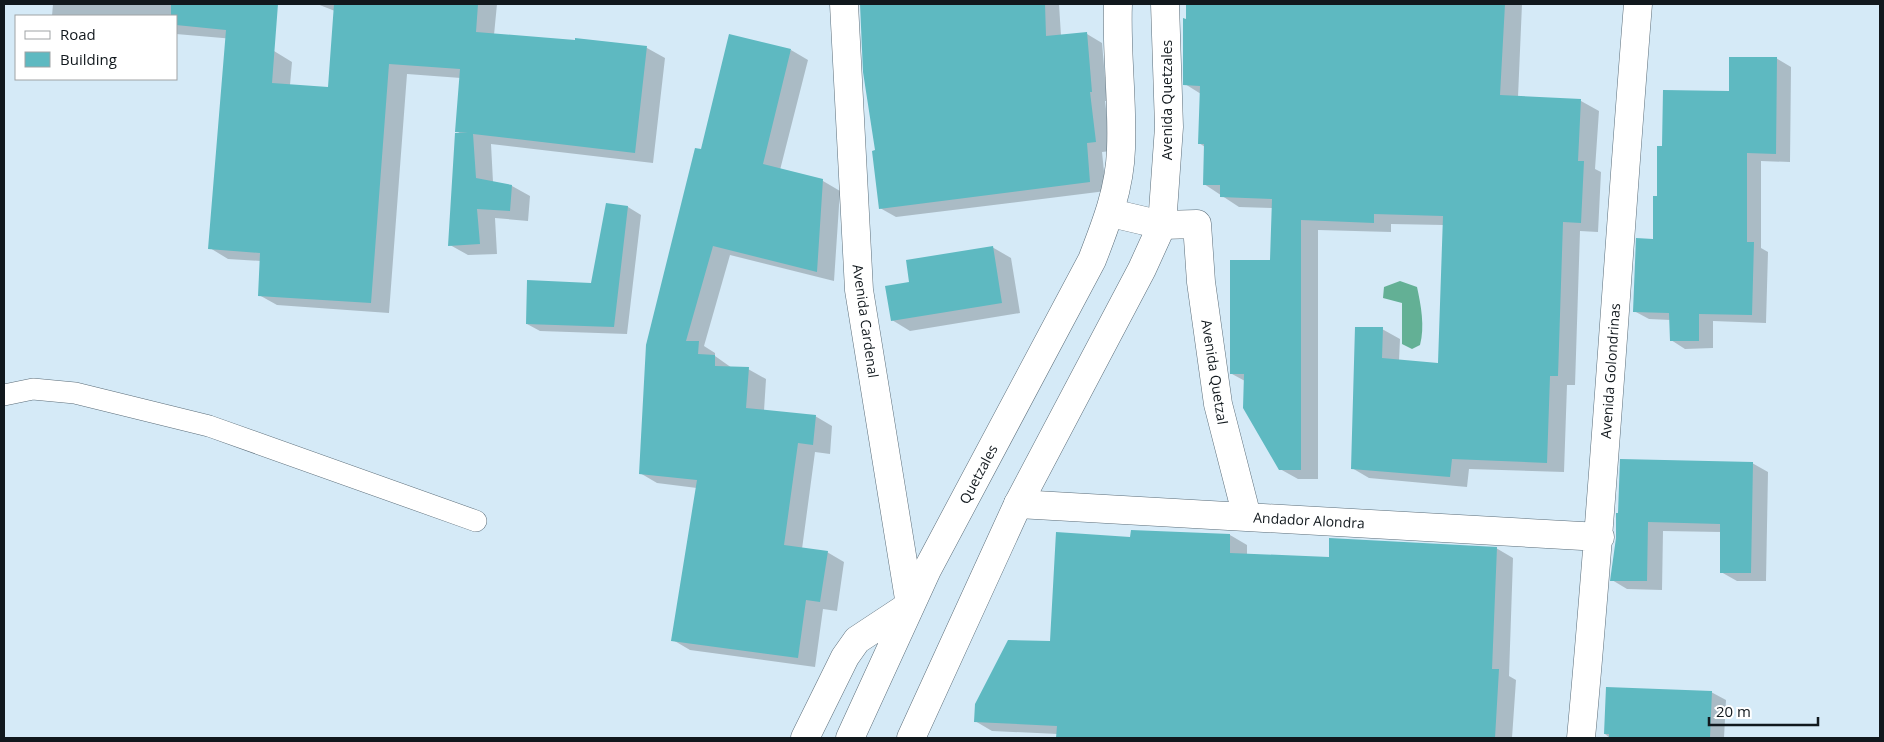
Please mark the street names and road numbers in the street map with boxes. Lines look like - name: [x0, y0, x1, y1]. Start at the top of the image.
- street label: Avenida Quetzales: [1157, 39, 1176, 160]
- street label: Avenida Cardenal: [849, 263, 883, 379]
- street label: Avenida Golondrinas: [1596, 302, 1624, 439]
- street label: Avenida Quetzal: [1197, 318, 1233, 426]
- street label: Quetzales: [954, 441, 1002, 507]
- street label: Andador Alondra: [1253, 508, 1365, 532]

